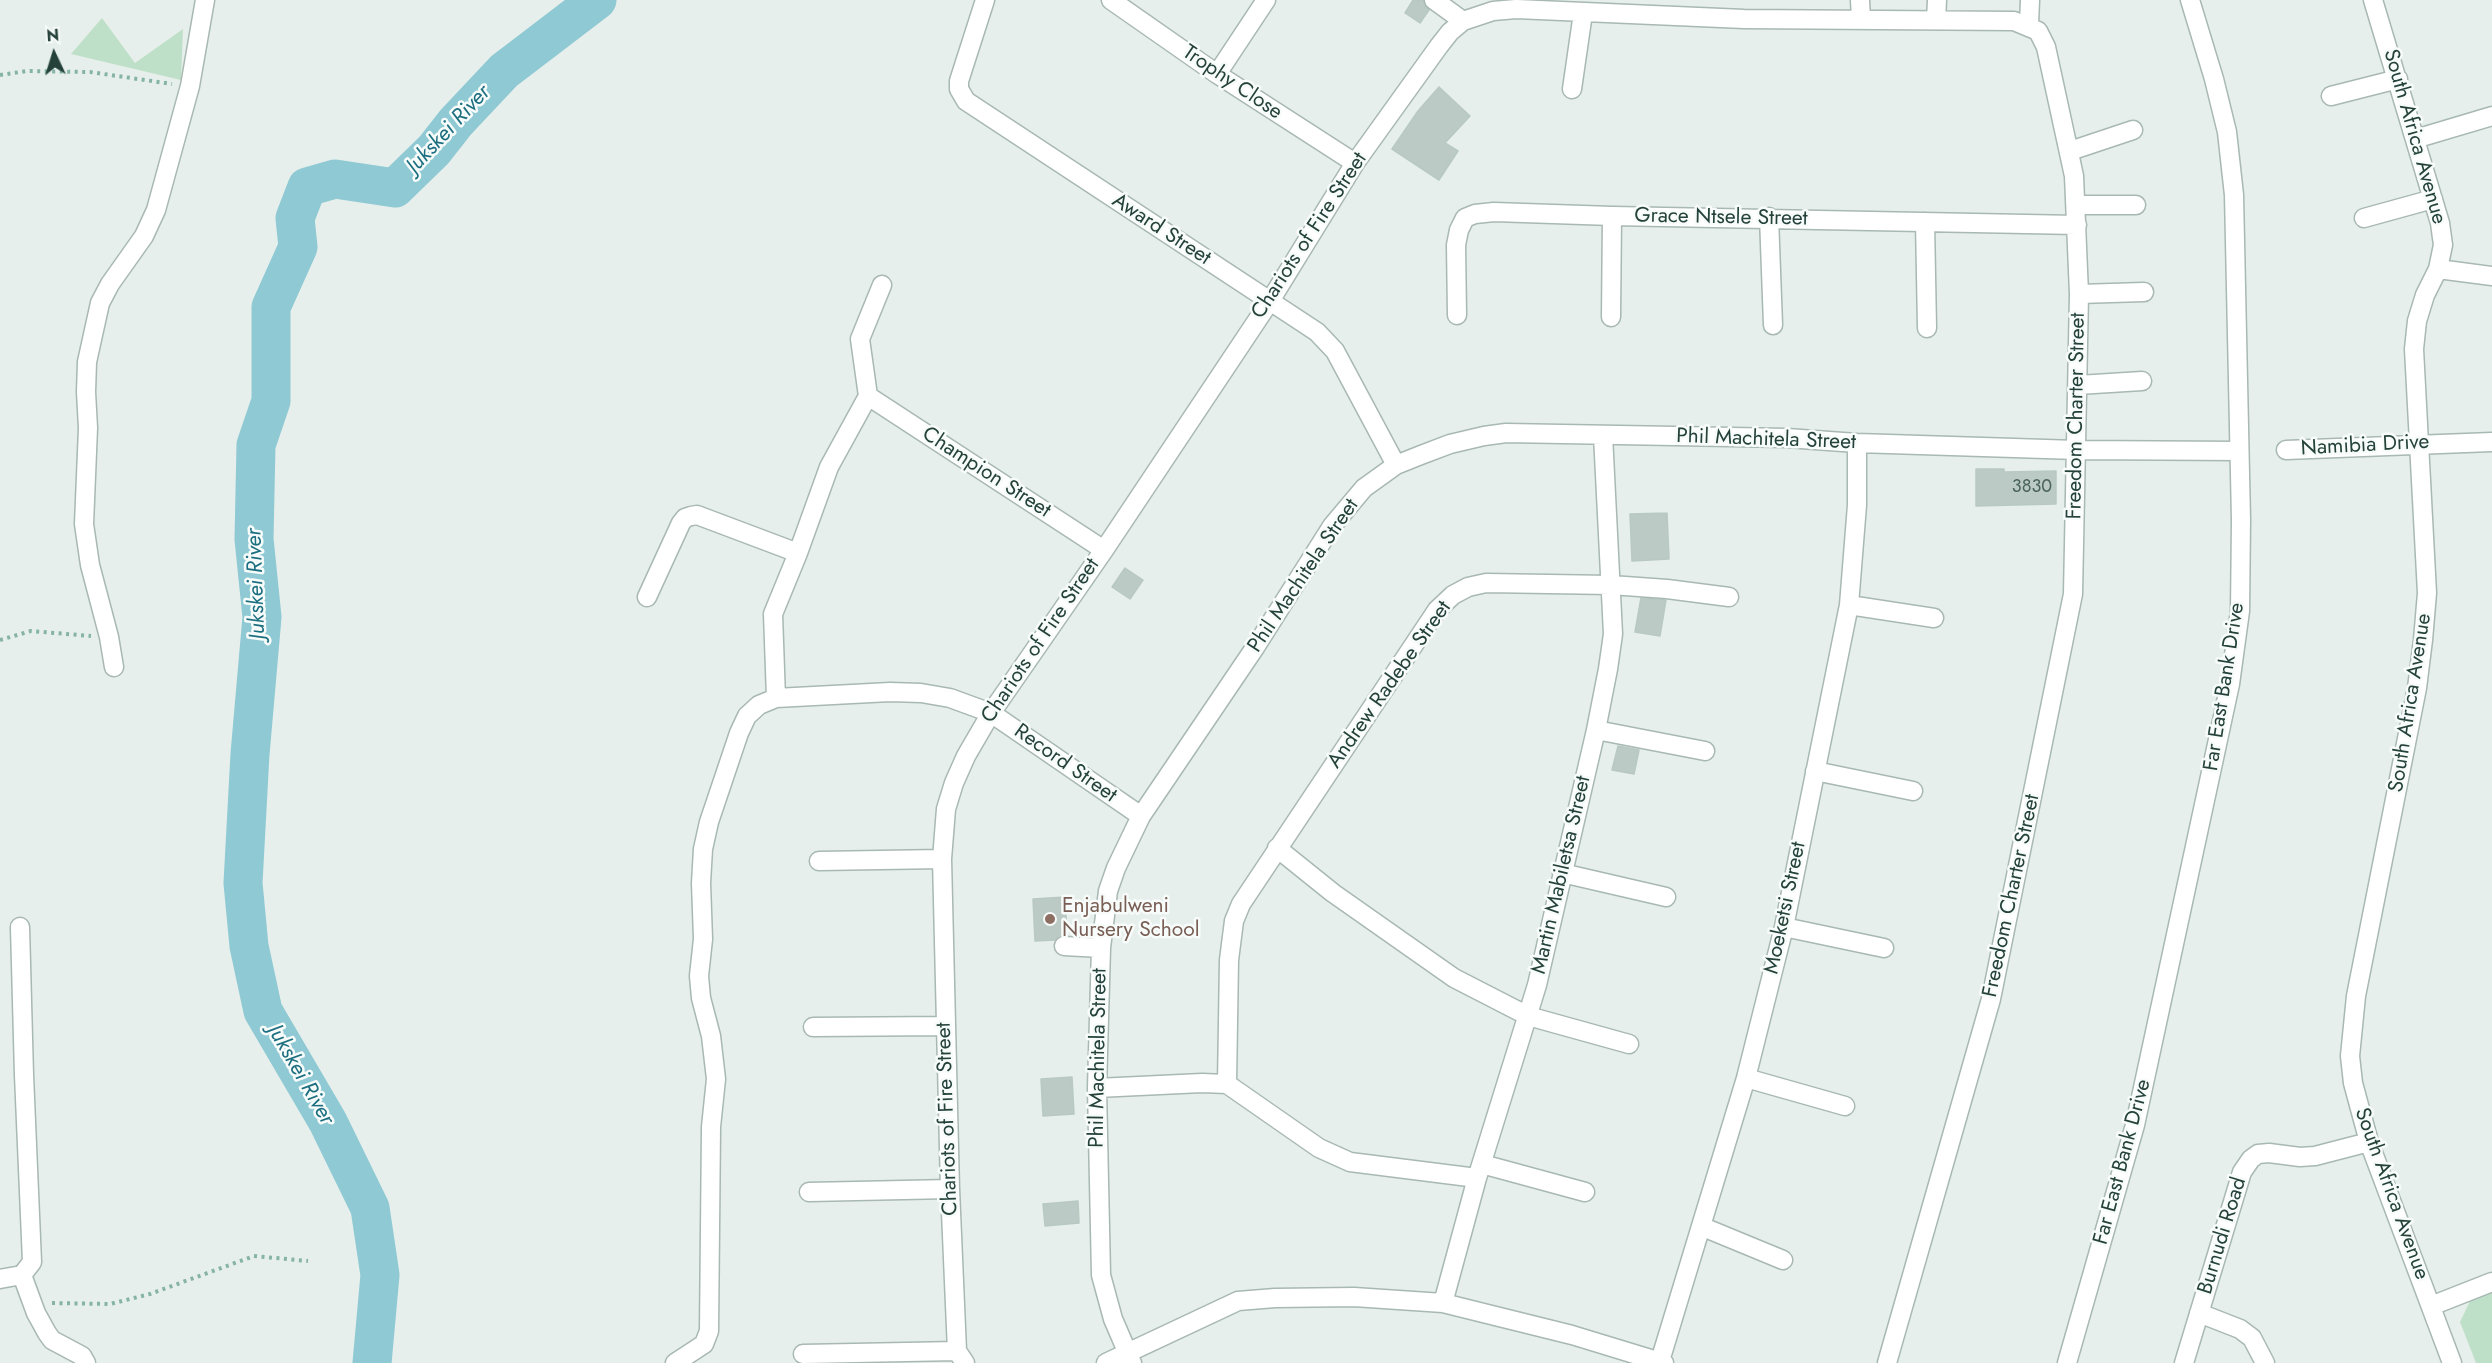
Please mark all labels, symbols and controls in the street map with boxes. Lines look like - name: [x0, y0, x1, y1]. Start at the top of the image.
- north arrow: [24, 24, 84, 84]
- text: N: [46, 24, 60, 47]
- street label: Trophy Close: [1177, 40, 1287, 126]
- street label: South Africa Avenue: [2377, 47, 2451, 227]
- water label: Jukskei River: [401, 80, 497, 180]
- street label: Chariots of Fire Street: [1247, 148, 1373, 324]
- street label: Award Street: [1107, 189, 1215, 271]
- street label: Grace Ntsele Street: [1634, 204, 1808, 232]
- street label: Freedom Charter Street: [2063, 312, 2091, 520]
- street label: Champion Street: [917, 422, 1055, 524]
- street label: Phil Machitela Street: [1676, 424, 1856, 456]
- street label: Namibia Drive: [2300, 430, 2430, 462]
- house number: 3830: [2012, 477, 2052, 499]
- street label: Phil Machitela Street: [1243, 494, 1365, 658]
- water label: Jukskei River: [242, 528, 272, 640]
- street label: Chariots of Fire Street: [977, 554, 1105, 728]
- street label: Andrew Radebe Street: [1323, 596, 1457, 774]
- street label: Far East Bank Drive: [2199, 601, 2251, 773]
- street label: South Africa Avenue: [2384, 612, 2438, 794]
- street label: Record Street: [1009, 719, 1121, 809]
- street label: Martin Mabiletsa Street: [1527, 774, 1597, 976]
- street label: Freedom Charter Street: [1978, 792, 2046, 1000]
- street label: Moeketsi Street: [1760, 840, 1812, 976]
- place label: Enjabulweni Nursery School: [1062, 894, 1199, 944]
- marker: Enjabulweni Nursery School: [1043, 912, 1057, 926]
- street label: Phil Machitela Street: [1085, 968, 1113, 1148]
- water label: Jukskei River: [261, 1020, 339, 1130]
- street label: Chariots of Fire Street: [932, 1022, 964, 1216]
- street label: Far East Bank Drive: [2089, 1077, 2157, 1247]
- street label: South Africa Avenue: [2348, 1105, 2434, 1283]
- street label: Burnudi Road: [2193, 1174, 2253, 1298]

